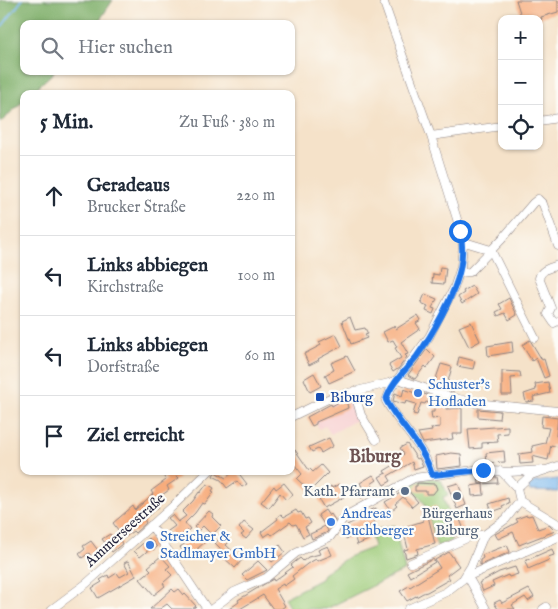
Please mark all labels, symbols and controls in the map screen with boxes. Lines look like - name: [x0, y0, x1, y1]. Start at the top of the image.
- map controls: [498, 15, 543, 150]
- button: +: [498, 15, 543, 60]
- search box: [20, 20, 295, 75]
- icon: search: [38, 34, 66, 62]
- text: Hier suchen: [78, 36, 173, 60]
- button: −: [498, 60, 543, 105]
- button: locate: [498, 105, 543, 150]
- text: 5 Min.: [40, 109, 93, 136]
- text: Zu Fuß · 380 m: [179, 113, 275, 133]
- text: Geradeaus: [87, 174, 170, 198]
- icon: ahead: [40, 182, 68, 210]
- text: 220 m: [236, 186, 275, 206]
- text: Brucker Straße: [87, 198, 186, 218]
- route start: [449, 220, 472, 243]
- text: Links abbiegen: [87, 254, 208, 278]
- icon: left: [40, 262, 68, 290]
- text: 100 m: [238, 266, 275, 286]
- text: Kirchstraße: [87, 278, 164, 298]
- text: Links abbiegen: [87, 334, 208, 358]
- icon: left: [40, 342, 68, 370]
- text: 60 m: [245, 346, 275, 366]
- text: Dorfstraße: [87, 358, 160, 378]
- place label: Schuster's Hofladen: [428, 375, 490, 411]
- marker: Schuster's Hofladen: [412, 387, 424, 399]
- place label: Biburg: [330, 388, 374, 407]
- marker: Biburg: [314, 391, 326, 403]
- icon: arrive: [40, 422, 68, 450]
- text: Ziel erreicht: [87, 424, 185, 448]
- district label: Biburg: [349, 446, 402, 469]
- route end: [472, 459, 495, 482]
- place label: Kath. Pfarramt: [303, 482, 395, 501]
- marker: Kath. Pfarramt: [399, 485, 411, 497]
- street label: Ammerseestraße: [80, 489, 169, 572]
- marker: Bürgerhaus Biburg: [451, 490, 463, 502]
- place label: Andreas Buchberger: [340, 504, 415, 540]
- place label: Bürgerhaus Biburg: [421, 504, 493, 540]
- marker: Andreas Buchberger: [325, 516, 337, 528]
- place label: Streicher & Stadlmayer GmbH: [160, 527, 276, 563]
- marker: Streicher & Stadlmayer GmbH: [144, 539, 156, 551]

